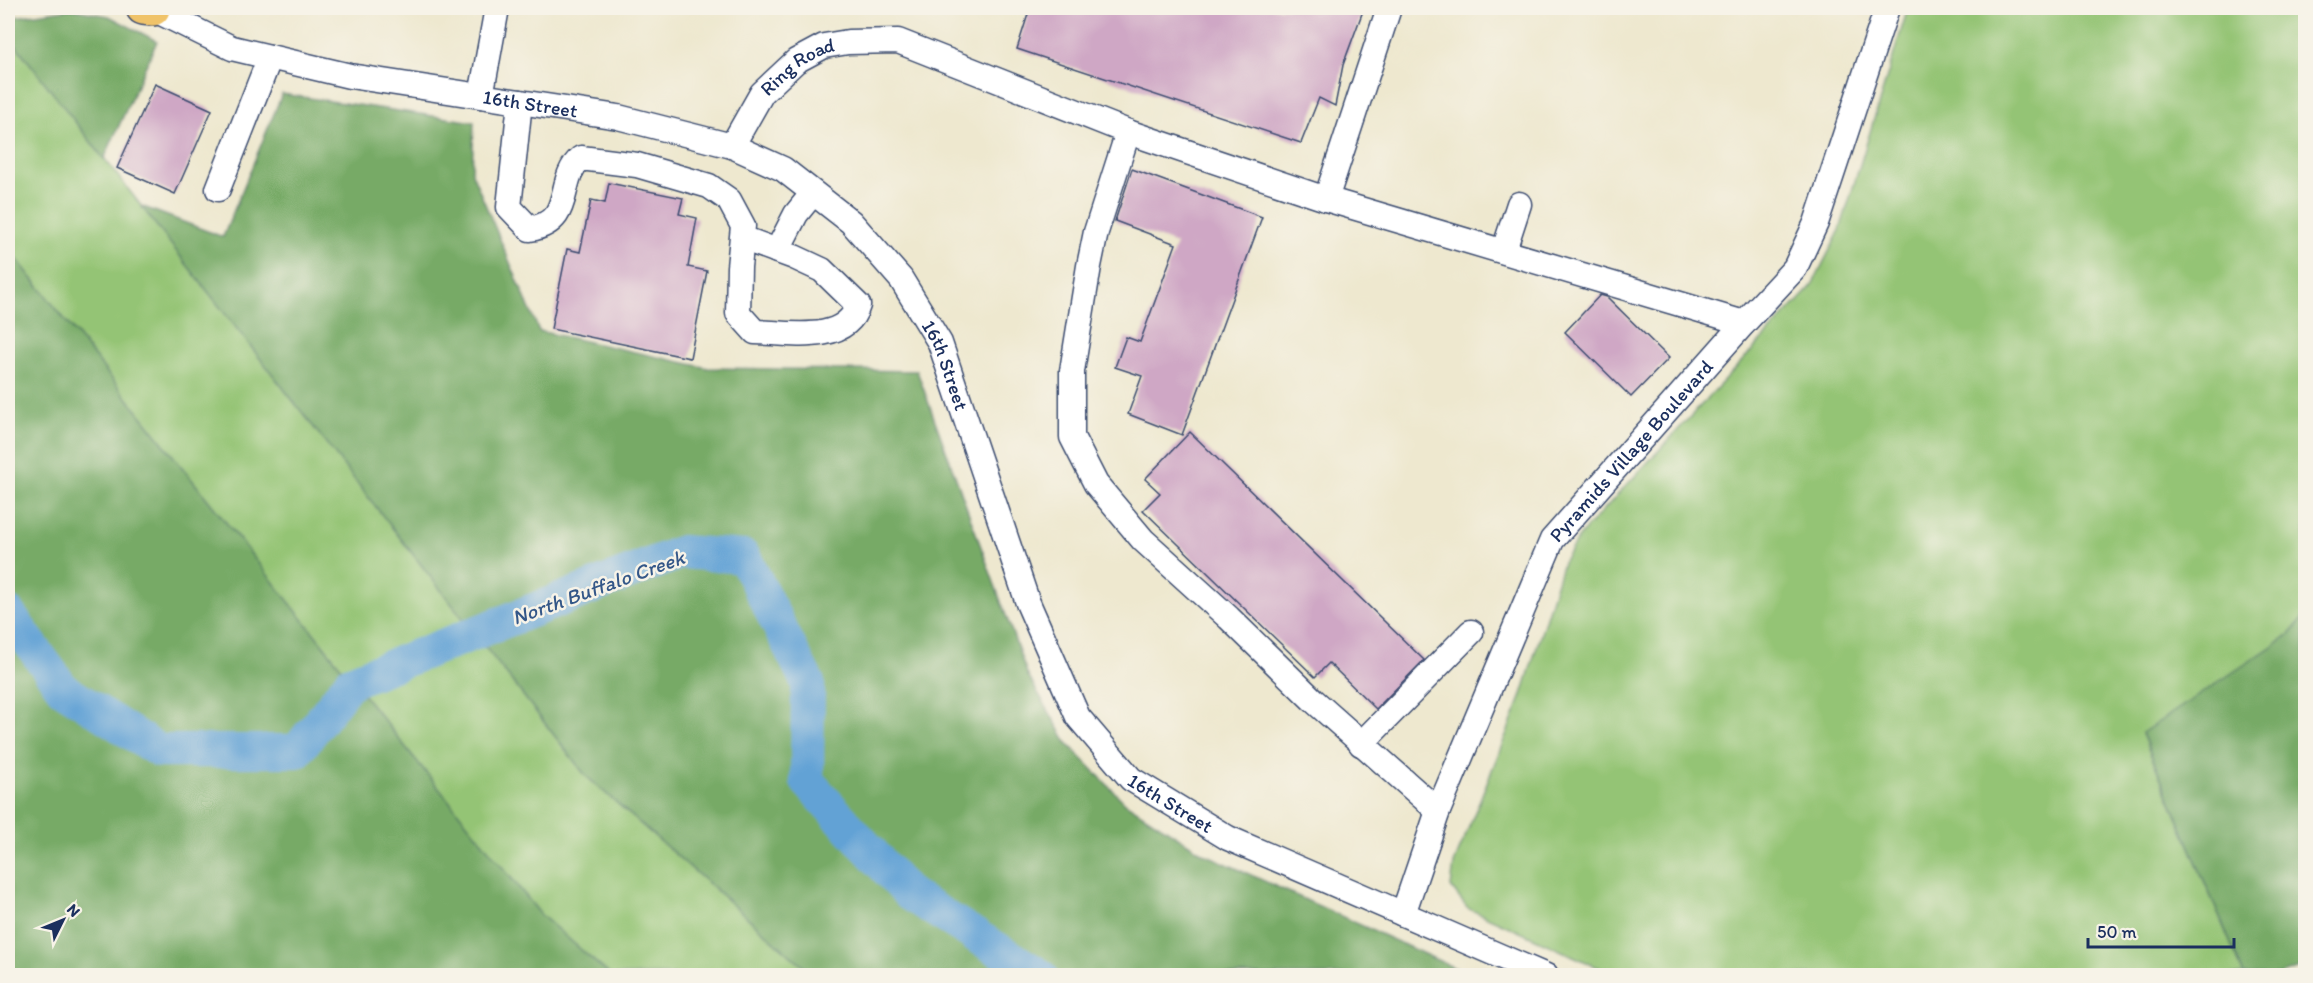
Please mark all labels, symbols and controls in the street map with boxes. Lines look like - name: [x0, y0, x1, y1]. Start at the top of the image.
- street label: Ring Road: [755, 32, 836, 101]
- street label: 16th Street: [481, 85, 580, 123]
- street label: 16th Street: [917, 315, 974, 414]
- street label: Pyramids Village Boulevard: [1544, 355, 1718, 547]
- water label: North Buffalo Creek: [508, 544, 689, 630]
- street label: 16th Street: [1123, 768, 1218, 838]
- north arrow: [33, 890, 93, 950]
- text: N: [63, 900, 84, 921]
- scale bar: [2088, 911, 2234, 949]
- text: 50 m: [2097, 921, 2137, 943]

